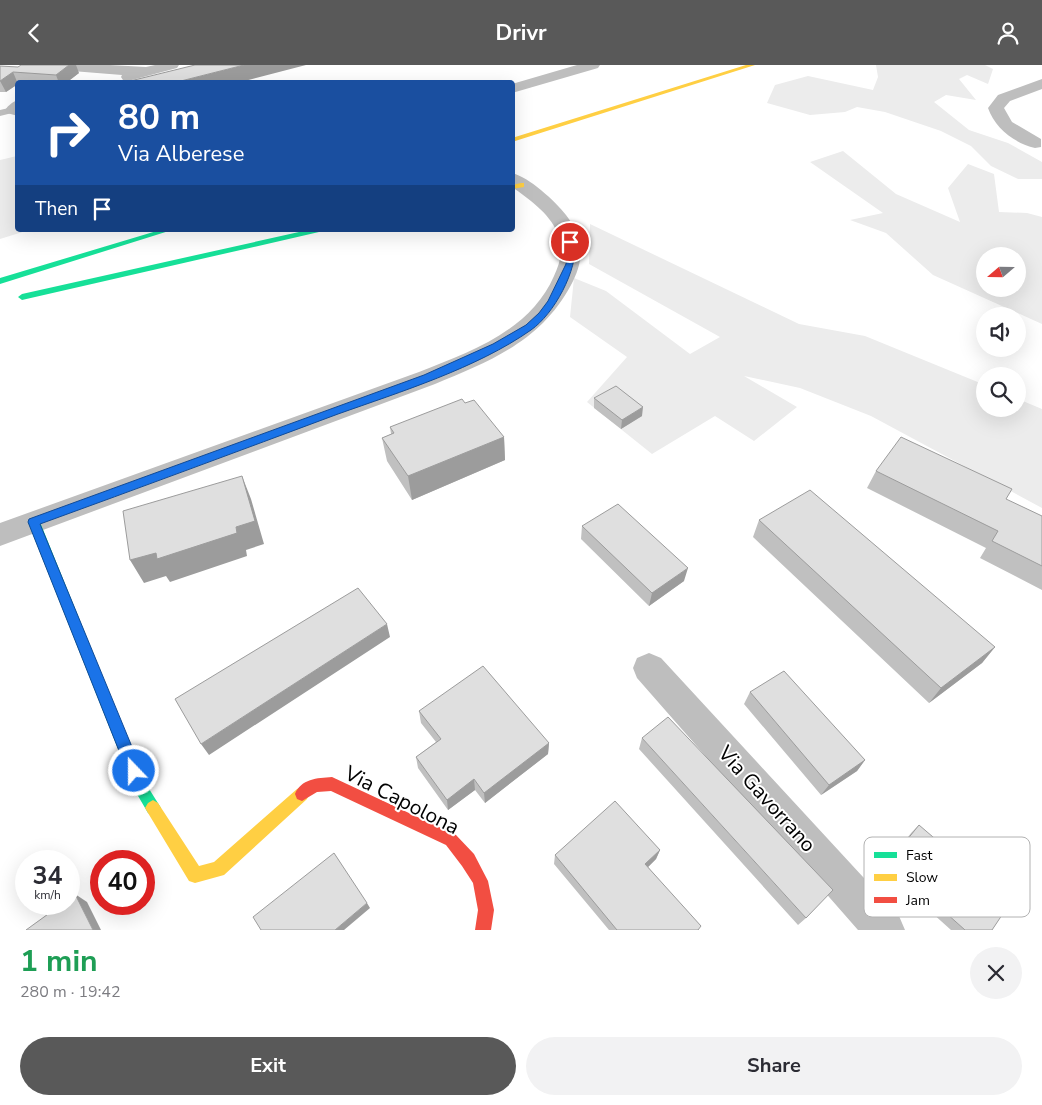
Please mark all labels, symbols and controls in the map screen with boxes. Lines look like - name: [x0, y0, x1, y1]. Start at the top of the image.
- text: Drivr: [495, 18, 547, 48]
- icon: back: [20, 19, 48, 47]
- icon: person: [994, 19, 1022, 47]
- text: 80 m: [118, 94, 200, 141]
- icon: right: [35, 100, 100, 165]
- text: Via Alberese: [118, 139, 244, 169]
- icon: arrive: [88, 195, 116, 223]
- text: Then: [35, 196, 78, 222]
- pin: [549, 221, 591, 263]
- icon: arrive: [556, 228, 584, 256]
- north arrow: [976, 247, 1026, 297]
- map controls: [976, 247, 1026, 417]
- button: sound: [976, 307, 1026, 357]
- button: search: [976, 367, 1026, 417]
- street label: Via Gavorrano: [711, 739, 822, 858]
- position arrow: [107, 744, 159, 796]
- street label: Via Capolona: [339, 759, 464, 841]
- legend: [864, 837, 1030, 917]
- text: Fast: [906, 846, 932, 865]
- speed limit sign: 40: [90, 850, 155, 915]
- text: 34: [32, 859, 63, 893]
- text: Slow: [906, 868, 938, 887]
- text: km/h: [34, 887, 61, 903]
- text: Jam: [905, 891, 930, 910]
- text: 1 min: [20, 941, 98, 982]
- button: close: [970, 947, 1022, 999]
- text: 280 m · 19:42: [20, 981, 121, 1003]
- button: Exit: [20, 1037, 516, 1095]
- button: Share: [526, 1037, 1022, 1095]

